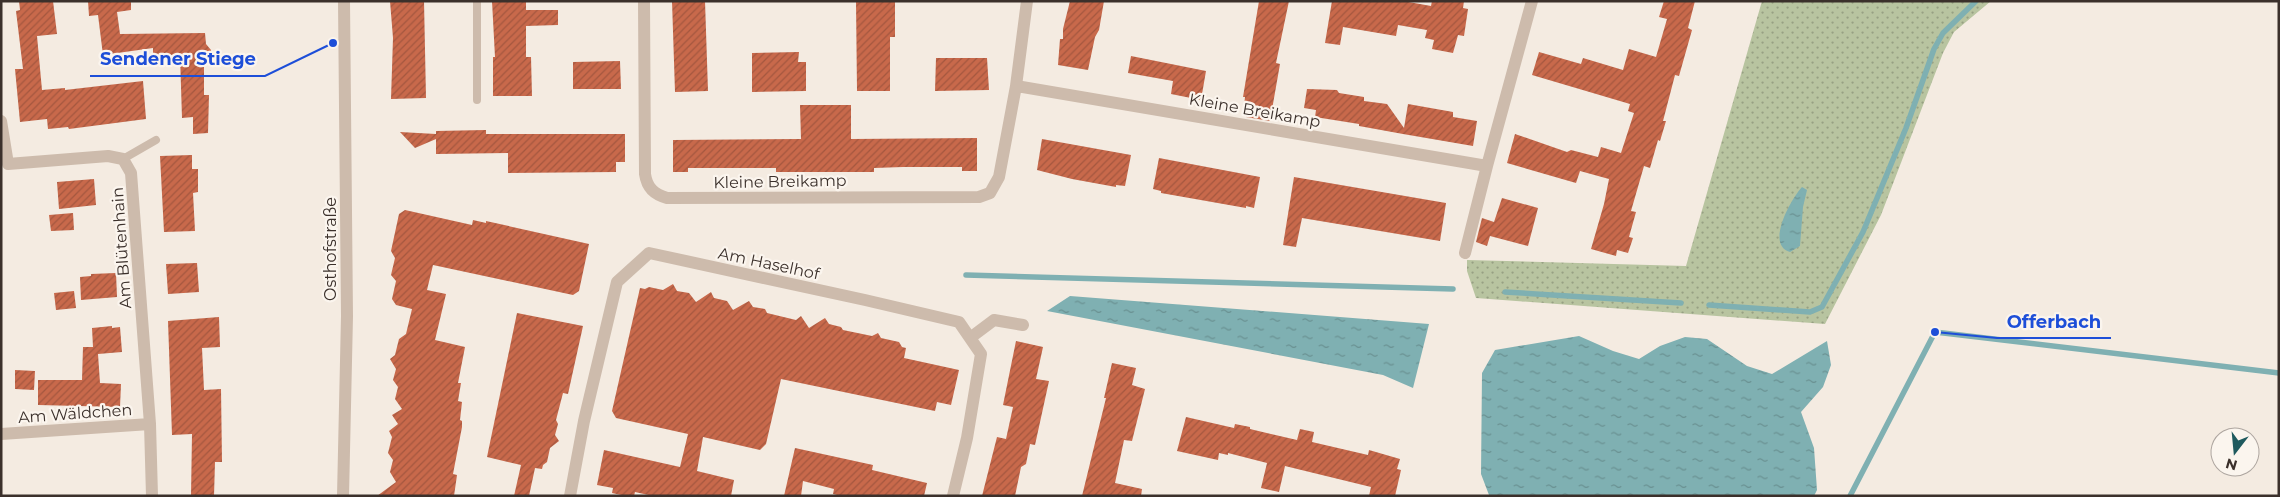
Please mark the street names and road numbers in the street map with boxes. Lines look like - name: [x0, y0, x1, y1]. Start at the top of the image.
- street label: Kleine Breikamp: [1188, 90, 1322, 131]
- street label: Kleine Breikamp: [713, 171, 847, 192]
- street label: Am Blütenhain: [108, 187, 135, 309]
- street label: Osthofstraße: [321, 197, 340, 301]
- street label: Am Haselhof: [716, 243, 822, 284]
- street label: Am Wäldchen: [17, 400, 133, 427]

